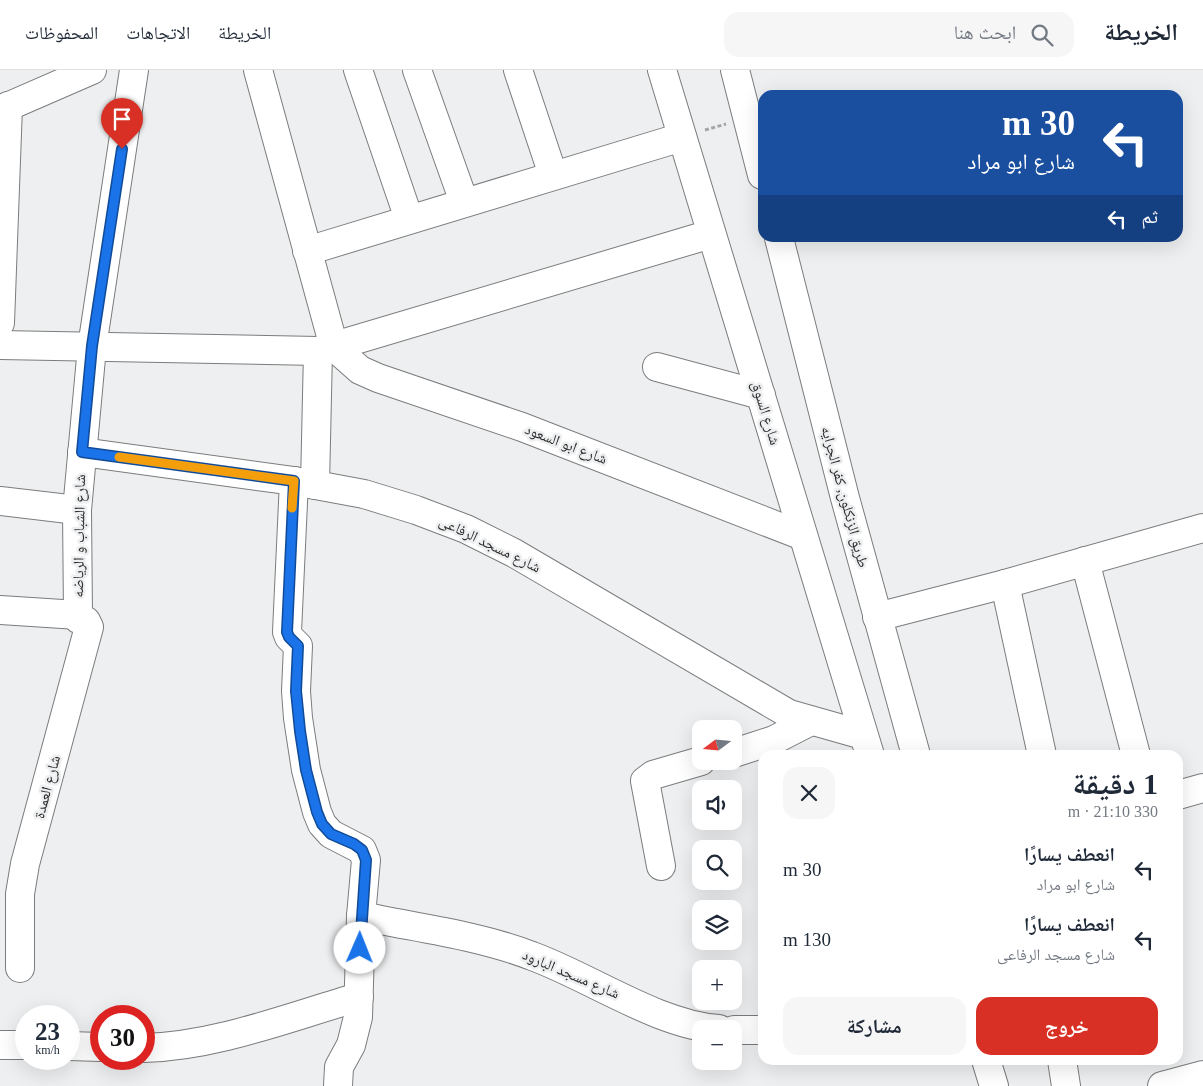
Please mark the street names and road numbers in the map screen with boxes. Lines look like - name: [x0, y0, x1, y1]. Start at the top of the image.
- street label: شارع السوق: [747, 379, 783, 447]
- street label: شارع ابو السعود: [522, 421, 610, 469]
- street label: طريق الزنكلون, كفر الجرايه: [817, 425, 872, 570]
- street label: شارع الشباب و الرياضه: [70, 474, 90, 598]
- street label: شارع مسجد الرفاعى: [436, 513, 543, 577]
- street label: شارع العمدة: [31, 754, 65, 821]
- street label: شارع مسجد البارود: [519, 946, 622, 1004]

